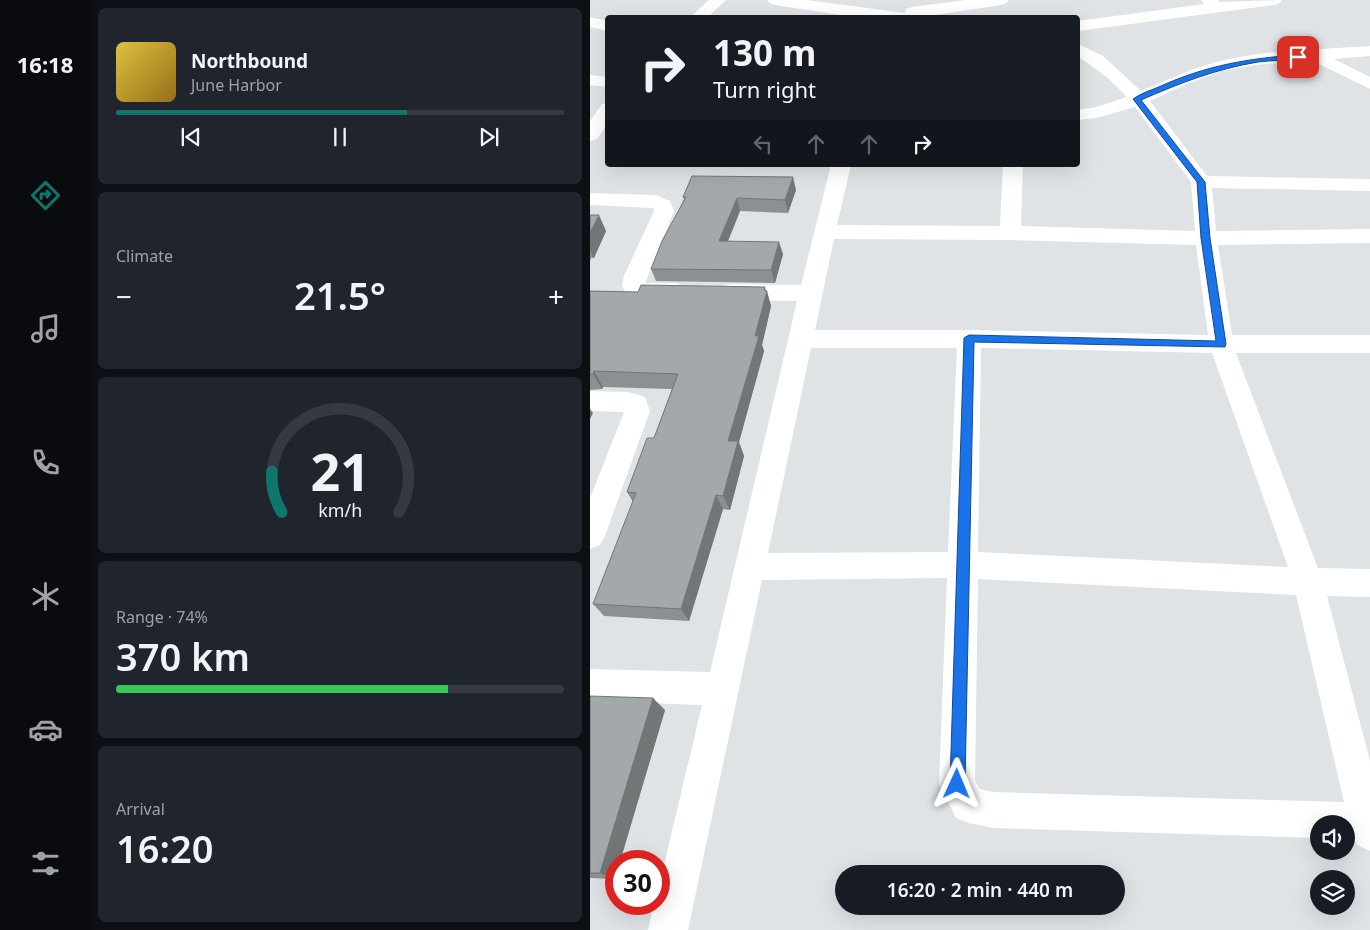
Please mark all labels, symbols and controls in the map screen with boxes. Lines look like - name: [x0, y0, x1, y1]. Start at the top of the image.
- text: 130 m: [713, 29, 816, 76]
- icon: right: [630, 35, 695, 100]
- pin: [1277, 36, 1319, 78]
- icon: arrive: [1284, 43, 1312, 71]
- text: Northbound: [191, 48, 308, 74]
- text: 16:18: [17, 49, 73, 79]
- text: June Harbor: [191, 74, 282, 96]
- text: Turn right: [713, 74, 816, 104]
- icon: previous: [177, 123, 205, 151]
- icon: pause: [326, 123, 354, 151]
- icon: next: [475, 123, 503, 151]
- icon: left: [749, 130, 777, 158]
- icon: ahead: [802, 130, 830, 158]
- icon: ahead: [855, 130, 883, 158]
- icon: right: [908, 130, 936, 158]
- icon: directions: [28, 178, 63, 213]
- text: Climate: [116, 245, 173, 267]
- text: 21.5°: [294, 269, 386, 321]
- text: −: [116, 277, 132, 315]
- text: +: [548, 277, 564, 315]
- icon: music: [28, 311, 63, 346]
- text: 21: [310, 435, 370, 506]
- icon: phone: [28, 445, 63, 480]
- text: km/h: [318, 498, 362, 522]
- icon: climate: [28, 579, 63, 614]
- text: Range · 74%: [116, 606, 208, 628]
- text: 370 km: [116, 630, 250, 682]
- icon: car: [28, 712, 63, 747]
- position arrow: [930, 757, 982, 809]
- text: Arrival: [116, 798, 165, 820]
- map controls: [1310, 815, 1355, 915]
- button: sound: [1310, 815, 1355, 860]
- text: 16:20: [116, 822, 213, 874]
- icon: filters: [28, 846, 63, 881]
- speed limit sign: 30: [605, 850, 670, 915]
- button: layers: [1310, 870, 1355, 915]
- text: 16:20 · 2 min · 440 m: [887, 877, 1073, 903]

